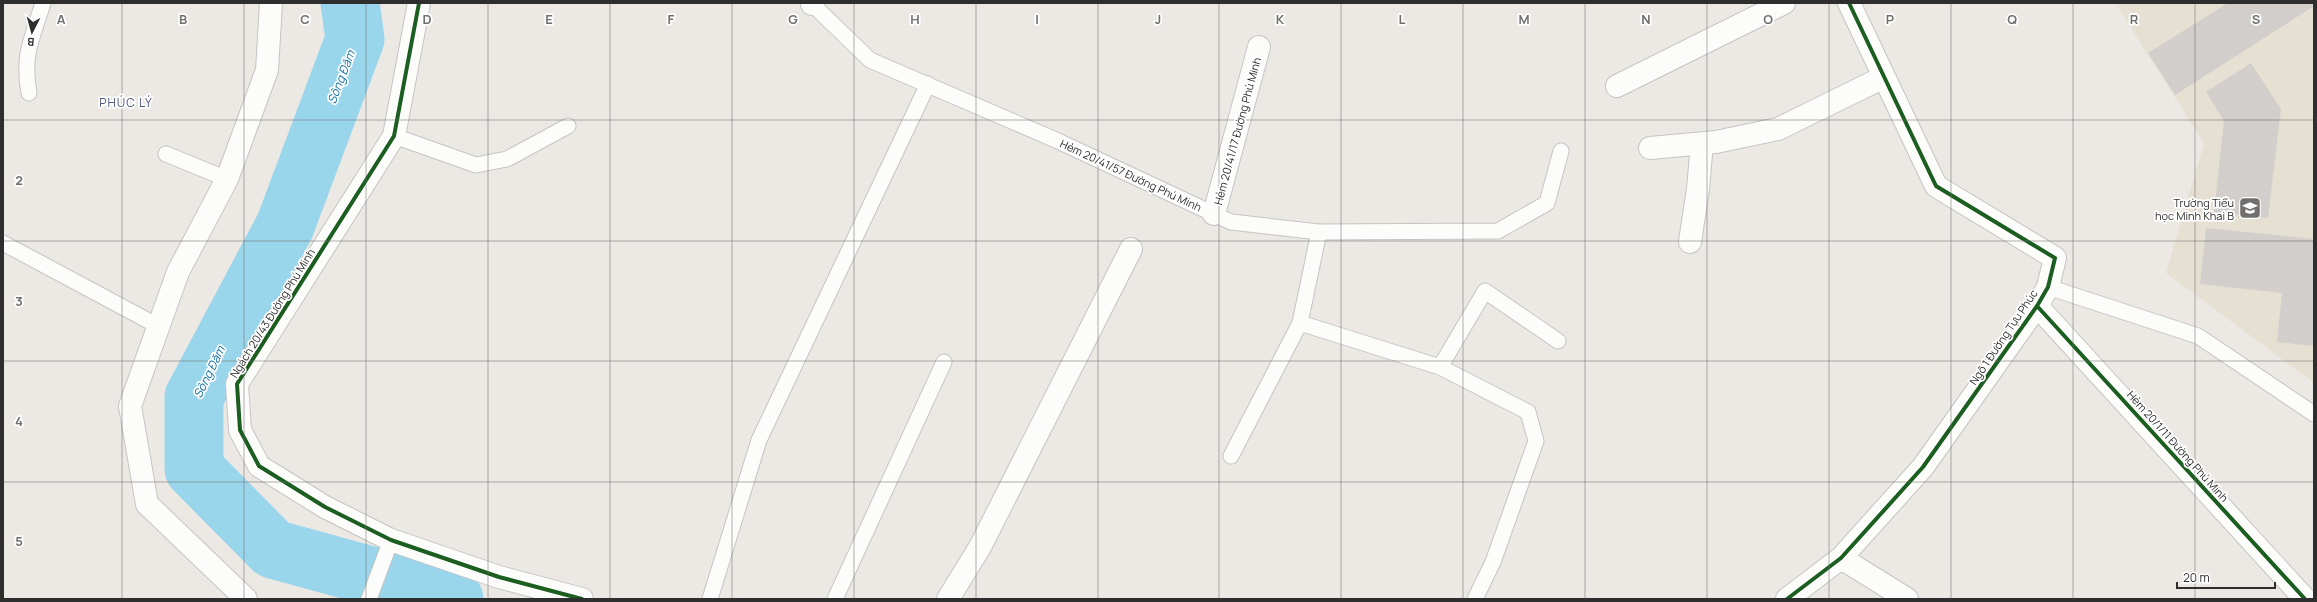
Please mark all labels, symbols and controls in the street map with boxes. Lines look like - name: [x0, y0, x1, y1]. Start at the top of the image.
- text: A: [57, 10, 66, 28]
- text: B: [179, 10, 187, 28]
- text: C: [300, 10, 310, 28]
- text: D: [422, 10, 432, 28]
- text: E: [545, 10, 553, 28]
- text: F: [668, 10, 675, 28]
- text: G: [788, 10, 798, 28]
- text: H: [910, 10, 920, 28]
- text: I: [1035, 10, 1039, 28]
- text: J: [1155, 10, 1161, 28]
- text: K: [1276, 10, 1285, 28]
- text: L: [1399, 10, 1406, 28]
- text: M: [1518, 10, 1530, 28]
- text: N: [1641, 10, 1651, 28]
- text: O: [1763, 10, 1773, 28]
- text: P: [1886, 10, 1894, 28]
- text: Q: [2007, 10, 2017, 28]
- text: R: [2130, 10, 2139, 28]
- text: S: [2252, 10, 2261, 28]
- north arrow: [12, 12, 52, 52]
- text: B: [27, 35, 35, 50]
- water label: Sông Đăm: [323, 47, 359, 106]
- street label: Hẻm 20/41/17 Đường Phú Minh: [1210, 55, 1264, 207]
- district label: PHÚC LÝ: [99, 94, 153, 111]
- street label: Hẻm 20/41/57 Đường Phú Minh: [1058, 136, 1204, 214]
- text: 2: [15, 171, 23, 189]
- place label: Trường Tiểu học Minh Khai B: [2155, 195, 2234, 223]
- school or university icon: Trường Tiểu học Minh Khai B: [2237, 195, 2263, 221]
- street label: Ngách 20/43 Đường Phú Minh: [226, 246, 318, 380]
- street label: Ngõ 1 Đường Tựu Phúc: [1965, 286, 2041, 388]
- text: 3: [15, 292, 23, 310]
- water label: Sông Đăm: [189, 342, 229, 401]
- street label: Hẻm 20/1/11 Đường Phú Minh: [2124, 387, 2232, 505]
- text: 4: [15, 412, 23, 430]
- text: 5: [15, 532, 23, 550]
- scale bar: [2177, 564, 2275, 590]
- text: 20 m: [2183, 569, 2210, 586]

